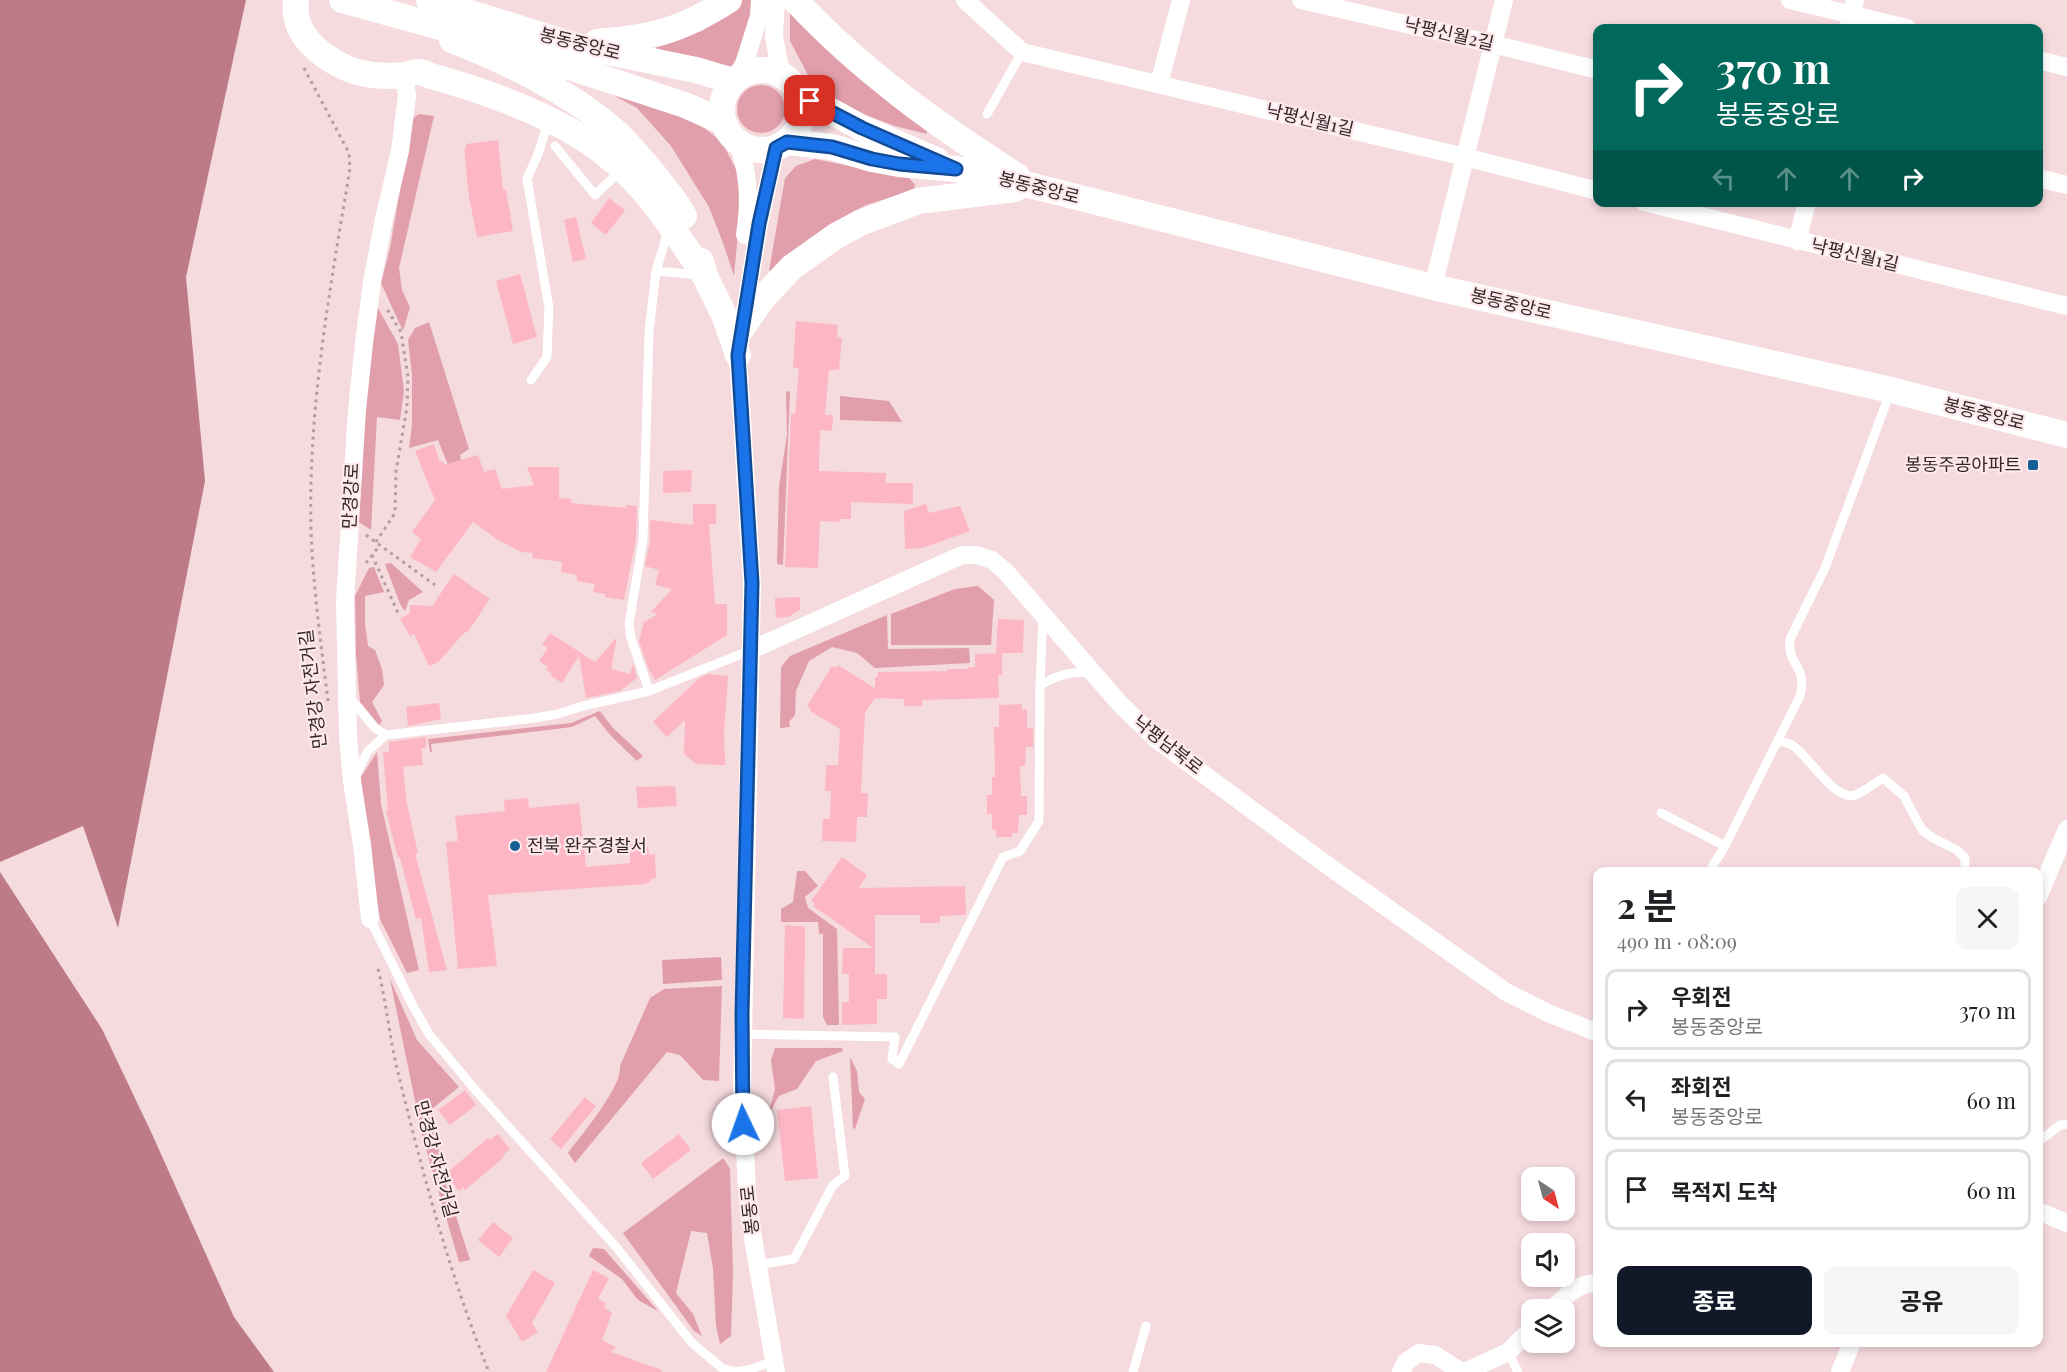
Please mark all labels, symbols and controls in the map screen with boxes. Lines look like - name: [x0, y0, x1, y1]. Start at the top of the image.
- street label: 낙평신월2길: [1402, 11, 1496, 55]
- street label: 봉동중앙로: [537, 21, 623, 65]
- text: 370 m: [1716, 39, 1831, 95]
- icon: right: [1617, 48, 1695, 126]
- pin: [784, 75, 835, 126]
- icon: arrive: [793, 84, 826, 117]
- text: 봉동중앙로: [1716, 95, 1840, 131]
- street label: 낙평신월1길: [1264, 97, 1357, 141]
- icon: left: [1707, 162, 1740, 195]
- icon: ahead: [1770, 162, 1803, 195]
- icon: ahead: [1833, 162, 1866, 195]
- icon: right: [1896, 162, 1929, 195]
- street label: 봉동중앙로: [996, 165, 1082, 209]
- street label: 낙평신월1길: [1809, 232, 1902, 276]
- street label: 봉동중앙로: [1468, 282, 1554, 324]
- street label: 봉동중앙로: [1941, 391, 2027, 435]
- place label: 봉동주공아파트: [1905, 452, 2021, 476]
- marker: 봉동주공아파트: [2026, 458, 2040, 472]
- street label: 만경강로: [336, 462, 364, 530]
- street label: 만경강 자전거길: [293, 628, 331, 750]
- street label: 낙평남북로: [1129, 709, 1209, 779]
- place label: 전북 완주경찰서: [527, 833, 647, 857]
- marker: 전북 완주경찰서: [508, 839, 522, 853]
- text: 2 분: [1617, 880, 1677, 928]
- button: close: [1956, 887, 2019, 950]
- text: 490 m · 08:09: [1617, 927, 1737, 954]
- text: 우회전: [1671, 981, 1732, 1011]
- icon: right: [1620, 993, 1653, 1026]
- text: 370 m: [1959, 995, 2016, 1025]
- text: 봉동중앙로: [1671, 1012, 1763, 1039]
- text: 좌회전: [1671, 1071, 1732, 1101]
- icon: left: [1620, 1083, 1653, 1116]
- text: 60 m: [1966, 1085, 2016, 1115]
- position arrow: [711, 1092, 775, 1156]
- street label: 만경강 자전거길: [410, 1097, 464, 1220]
- text: 봉동중앙로: [1671, 1102, 1763, 1129]
- north arrow: [1521, 1167, 1575, 1221]
- map controls: [1521, 1167, 1575, 1353]
- icon: arrive: [1620, 1173, 1653, 1206]
- text: 60 m: [1966, 1175, 2016, 1205]
- text: 목적지 도착: [1671, 1176, 1777, 1206]
- street label: 봉동로: [734, 1184, 764, 1236]
- button: sound: [1521, 1233, 1575, 1287]
- button: 종료: [1617, 1266, 1812, 1335]
- button: 공유: [1824, 1266, 2019, 1335]
- button: layers: [1521, 1299, 1575, 1353]

